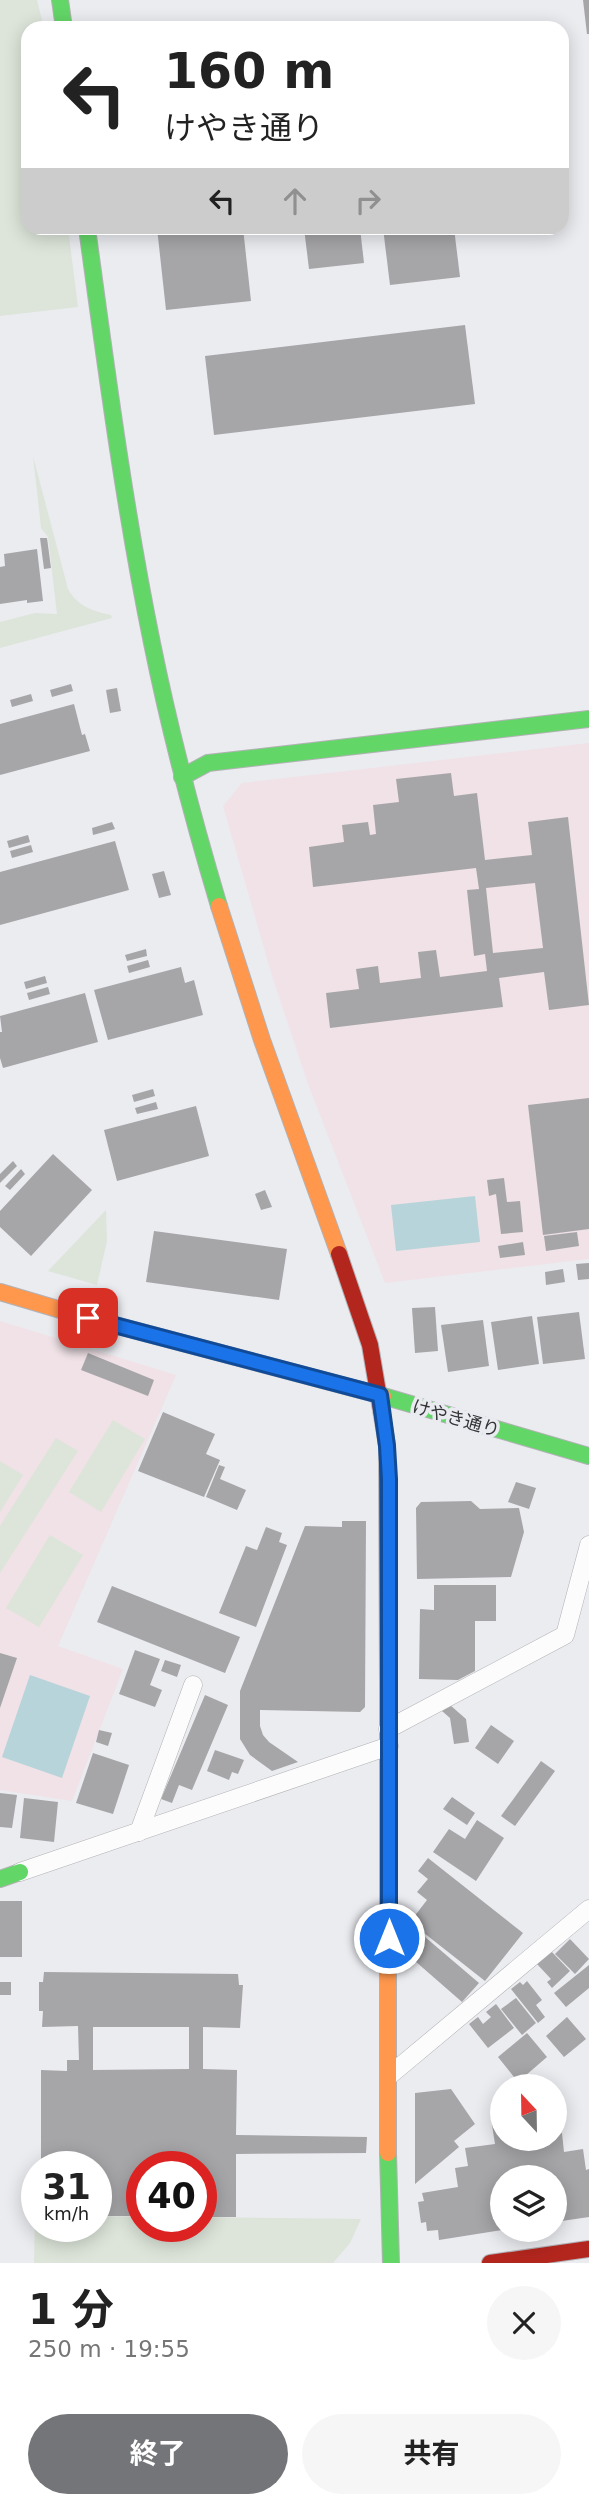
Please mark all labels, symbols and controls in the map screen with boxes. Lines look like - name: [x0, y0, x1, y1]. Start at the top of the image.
- text: 160 m: [164, 43, 334, 100]
- icon: left: [49, 49, 140, 140]
- text: けやき通り: [164, 109, 324, 147]
- icon: left: [203, 182, 241, 220]
- icon: ahead: [276, 182, 314, 220]
- icon: right: [349, 182, 387, 220]
- pin: [58, 1288, 118, 1348]
- icon: arrive: [69, 1299, 107, 1337]
- street label: けやき通り: [410, 1396, 502, 1440]
- position arrow: [352, 1901, 426, 1975]
- north arrow: [490, 2074, 567, 2151]
- map controls: [490, 2074, 567, 2242]
- speed limit sign: 40: [126, 2151, 217, 2242]
- button: layers: [490, 2165, 567, 2242]
- text: 31: [42, 2167, 91, 2207]
- text: km/h: [44, 2203, 89, 2224]
- text: 1 分: [28, 2285, 114, 2334]
- button: close: [487, 2286, 561, 2360]
- text: 250 m · 19:55: [28, 2336, 190, 2362]
- button: 終了: [28, 2414, 288, 2494]
- button: 共有: [302, 2414, 561, 2494]

